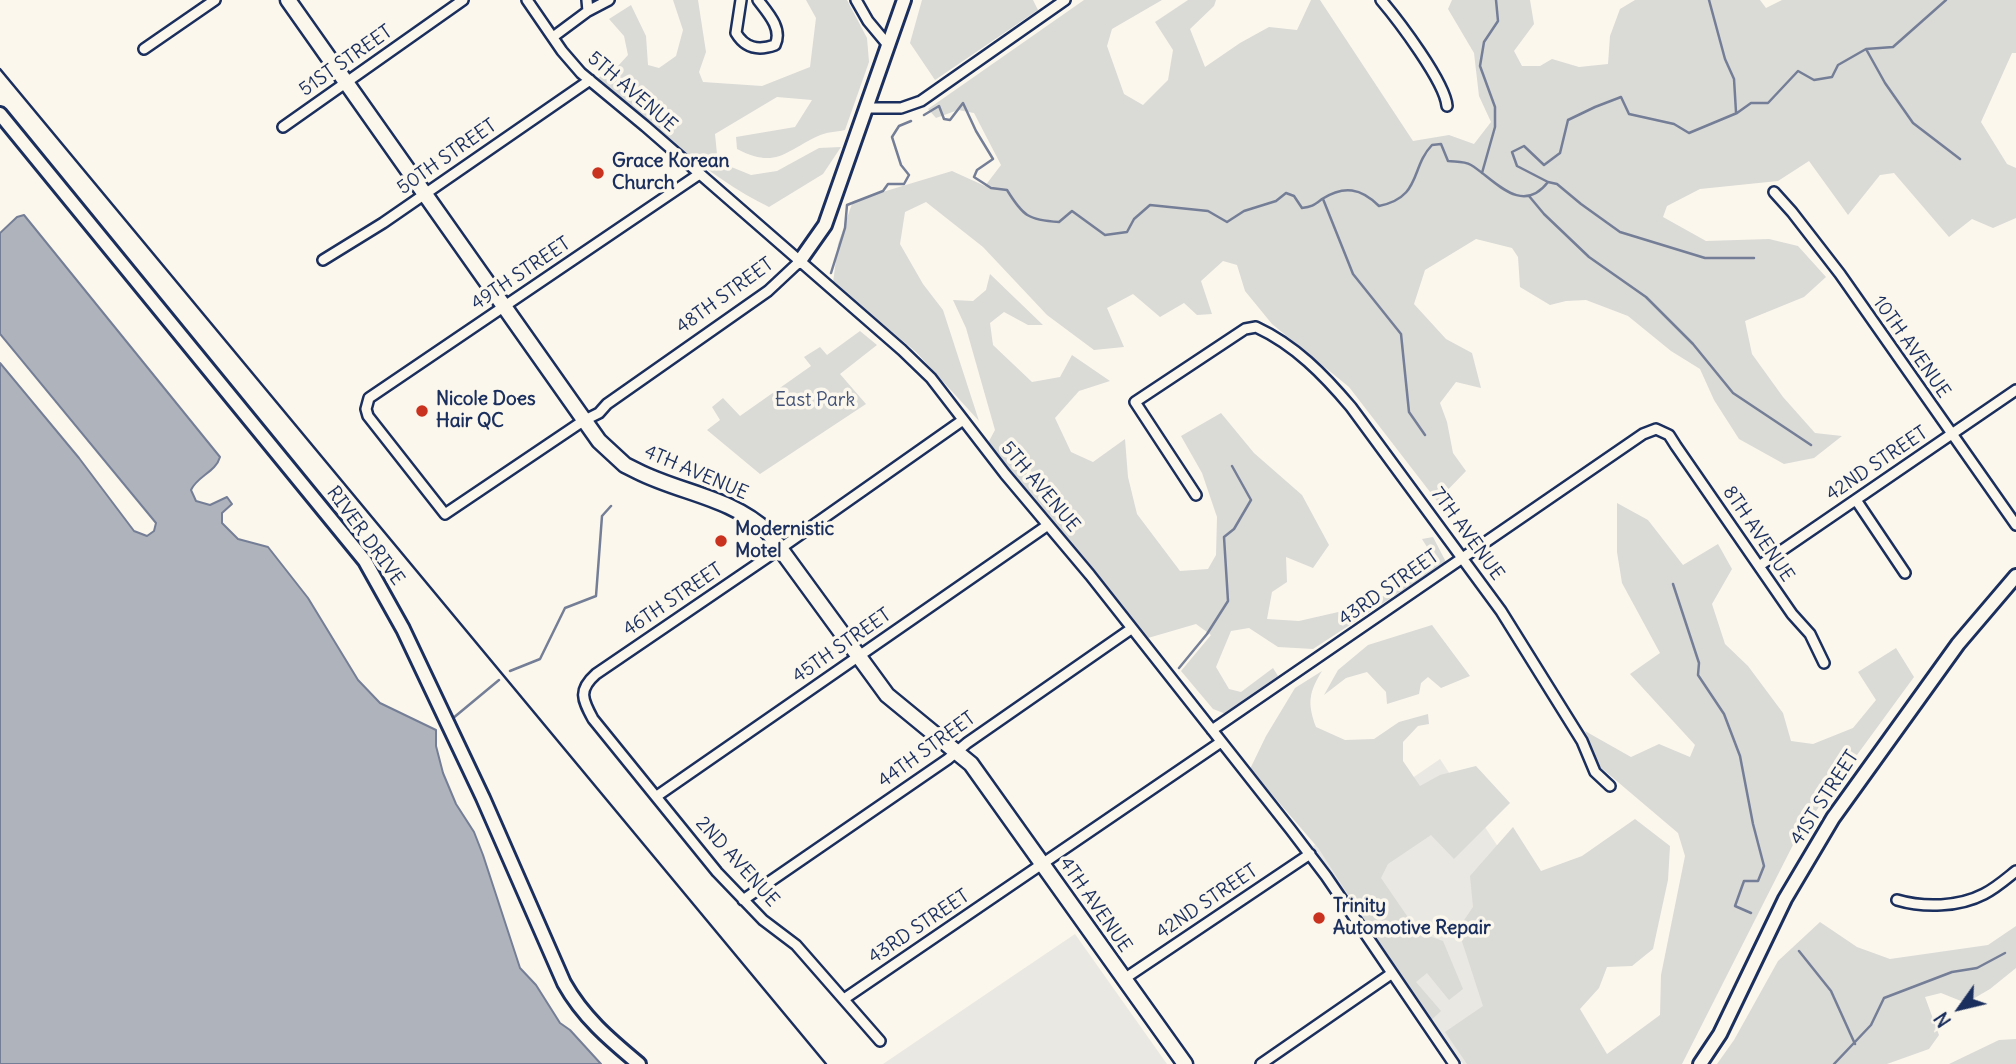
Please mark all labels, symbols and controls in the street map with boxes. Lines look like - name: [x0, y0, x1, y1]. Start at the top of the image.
- street label: 51ST STREET: [295, 21, 397, 101]
- street label: 5TH AVENUE: [583, 47, 681, 137]
- street label: 50TH STREET: [393, 114, 501, 200]
- place label: Grace Korean Church: [612, 151, 730, 195]
- marker: Grace Korean Church: [590, 165, 606, 181]
- street label: 49TH STREET: [467, 233, 575, 315]
- street label: 48TH STREET: [672, 253, 778, 339]
- street label: 10TH AVENUE: [1867, 291, 1955, 403]
- place label: Nicole Does Hair QC: [436, 389, 536, 433]
- park label: East Park: [775, 390, 855, 412]
- marker: Nicole Does Hair QC: [414, 403, 430, 419]
- street label: 42ND STREET: [1822, 422, 1932, 506]
- street label: 5TH AVENUE: [996, 437, 1084, 537]
- street label: 4TH AVENUE: [641, 441, 751, 505]
- street label: RIVER DRIVE: [321, 482, 409, 590]
- street label: 8TH AVENUE: [1718, 482, 1798, 586]
- street label: 7TH AVENUE: [1426, 483, 1508, 585]
- place label: Modernistic Motel: [735, 519, 834, 563]
- marker: Modernistic Motel: [713, 533, 729, 549]
- street label: 43RD STREET: [1335, 545, 1443, 631]
- street label: 46TH STREET: [619, 558, 727, 642]
- street label: 45TH STREET: [788, 604, 896, 688]
- street label: 44TH STREET: [874, 707, 980, 793]
- street label: 41ST STREET: [1786, 746, 1864, 850]
- street label: 2ND AVENUE: [691, 812, 783, 912]
- street label: 4TH AVENUE: [1054, 853, 1136, 957]
- street label: 42ND STREET: [1152, 860, 1262, 944]
- street label: 43RD STREET: [864, 885, 974, 969]
- place label: Trinity Automotive Repair: [1333, 896, 1491, 940]
- marker: Trinity Automotive Repair: [1311, 910, 1327, 926]
- north arrow: [1925, 973, 1995, 1043]
- text: N: [1929, 1008, 1956, 1032]

